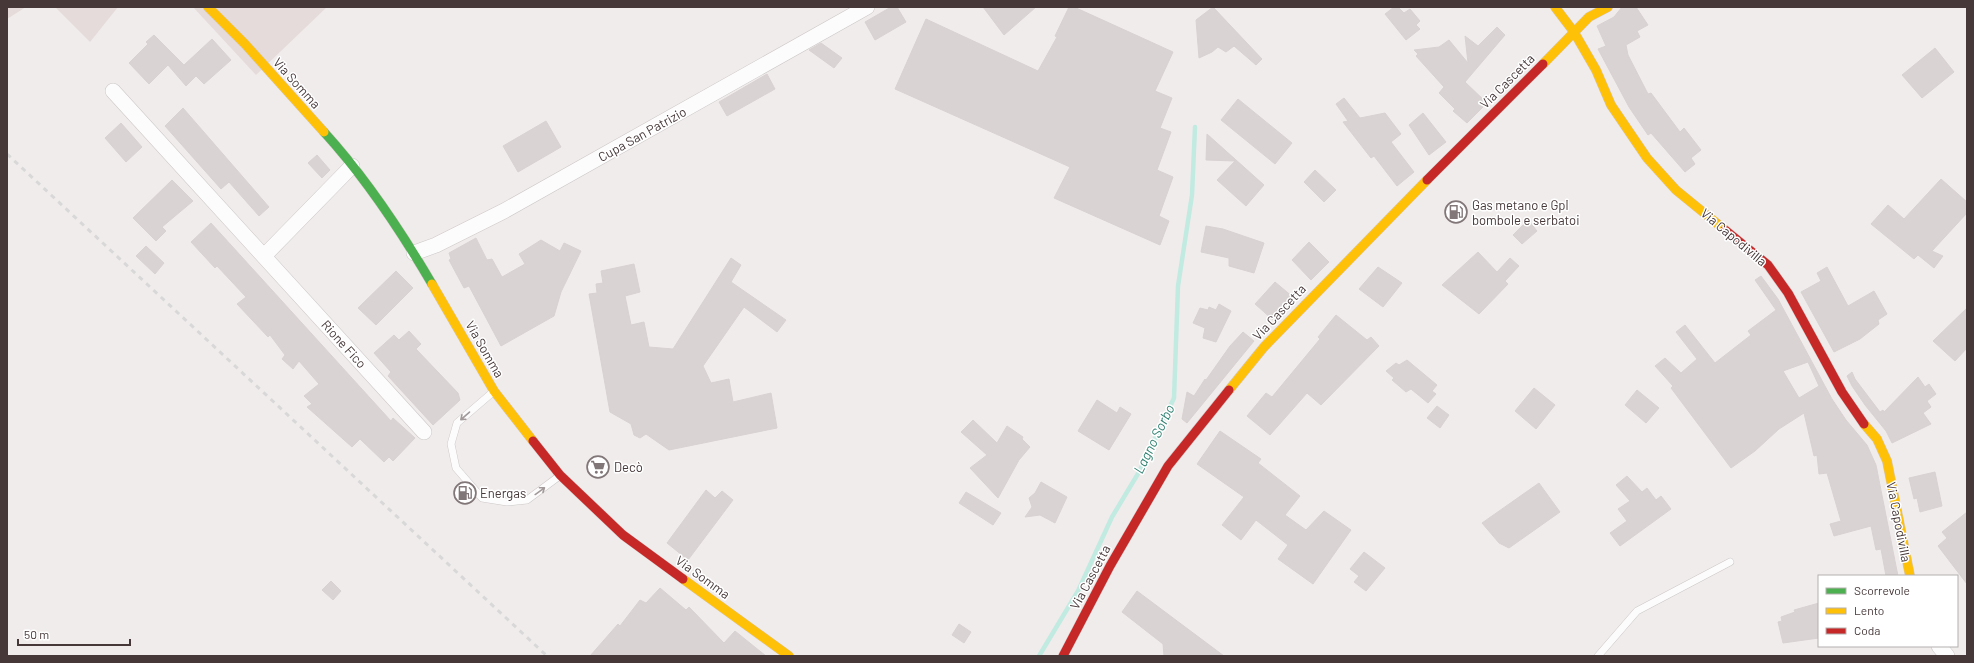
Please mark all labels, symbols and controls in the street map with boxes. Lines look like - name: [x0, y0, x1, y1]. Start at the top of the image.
- street label: Via Cascetta: [1476, 50, 1538, 112]
- street label: Via Somma: [270, 54, 324, 112]
- street label: Cupa San Patrizio: [595, 103, 689, 165]
- place label: Gas metano e Gpl bombole e serbatoi: [1472, 197, 1580, 228]
- fuel station icon: Gas metano e Gpl bombole e serbatoi: [1443, 199, 1469, 225]
- street label: Via Capodivilla: [1698, 205, 1770, 269]
- street label: Via Cascetta: [1249, 281, 1309, 343]
- street label: Rione Fico: [318, 317, 370, 371]
- street label: Via Somma: [462, 318, 508, 380]
- water label: Lagno Sorbo: [1130, 401, 1178, 476]
- one-way arrow: [460, 412, 470, 421]
- supermarket icon: Decò: [585, 454, 611, 480]
- place label: Decò: [614, 459, 643, 475]
- fuel station icon: Energas: [452, 480, 478, 506]
- street label: Via Capodivilla: [1883, 481, 1915, 563]
- place label: Energas: [480, 485, 526, 501]
- one-way arrow: [534, 486, 545, 495]
- street label: Via Cascetta: [1066, 542, 1114, 612]
- street label: Via Somma: [673, 552, 733, 602]
- legend: [1818, 575, 1958, 647]
- text: Scorrevole: [1854, 583, 1910, 597]
- text: Lento: [1854, 603, 1884, 617]
- scale bar: [18, 621, 130, 647]
- text: Coda: [1854, 623, 1881, 637]
- text: 50 m: [24, 627, 49, 641]

